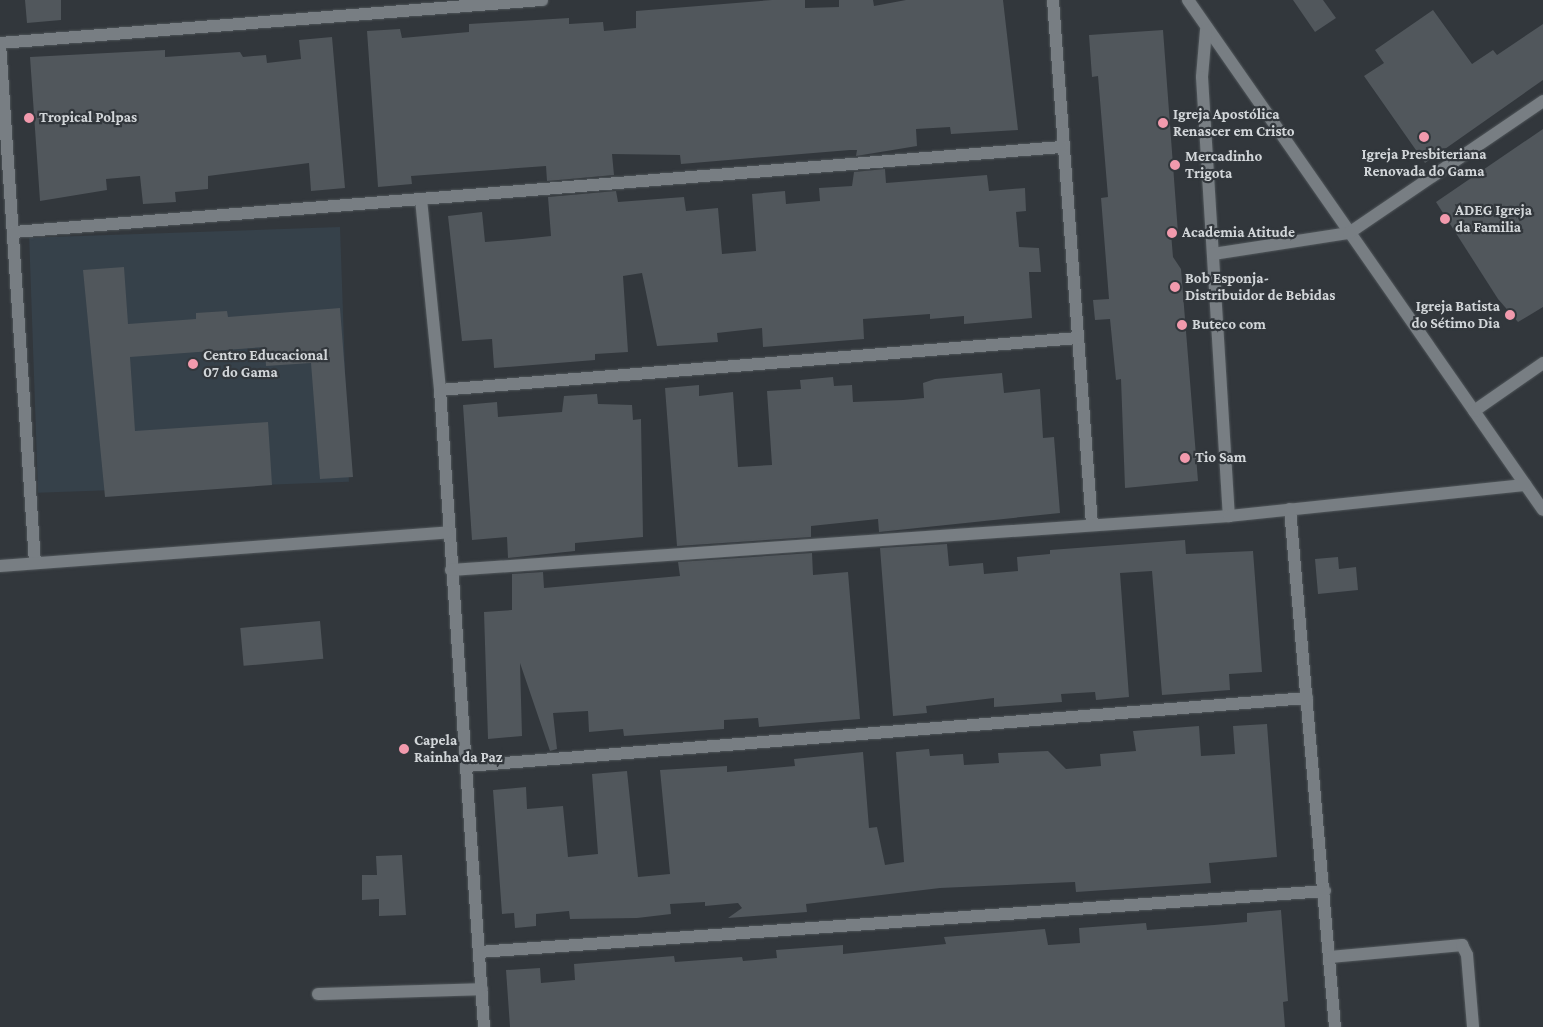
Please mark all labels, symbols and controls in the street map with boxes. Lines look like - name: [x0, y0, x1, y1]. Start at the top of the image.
- place label: Igreja Apostólica Renascer em Cristo: [1173, 105, 1295, 140]
- place label: Tropical Polpas: [39, 109, 137, 127]
- marker: Tropical Polpas: [23, 112, 35, 124]
- marker: Igreja Apostólica Renascer em Cristo: [1157, 117, 1169, 129]
- marker: Igreja Presbiteriana Renovada do Gama: [1418, 131, 1430, 143]
- place label: Igreja Presbiteriana Renovada do Gama: [1362, 145, 1486, 180]
- place label: Mercadinho Trigota: [1185, 147, 1262, 182]
- marker: Mercadinho Trigota: [1169, 159, 1181, 171]
- place label: ADEG Igreja da Familia: [1455, 201, 1532, 236]
- marker: ADEG Igreja da Familia: [1439, 213, 1451, 225]
- place label: Academia Atitude: [1182, 224, 1295, 242]
- marker: Academia Atitude: [1166, 227, 1178, 239]
- place label: Bob Esponja- Distribuidor de Bebidas: [1185, 269, 1335, 304]
- marker: Bob Esponja- Distribuidor de Bebidas: [1169, 281, 1181, 293]
- place label: Igreja Batista do Sétimo Dia: [1411, 297, 1500, 332]
- marker: Igreja Batista do Sétimo Dia: [1504, 309, 1516, 321]
- place label: Buteco com: [1192, 316, 1266, 334]
- marker: Buteco com: [1176, 319, 1188, 331]
- place label: Centro Educacional 07 do Gama: [203, 346, 328, 381]
- marker: Centro Educacional 07 do Gama: [187, 358, 199, 370]
- place label: Tio Sam: [1195, 449, 1247, 467]
- marker: Tio Sam: [1179, 452, 1191, 464]
- place label: Capela Rainha da Paz: [414, 731, 503, 766]
- marker: Capela Rainha da Paz: [398, 743, 410, 755]

